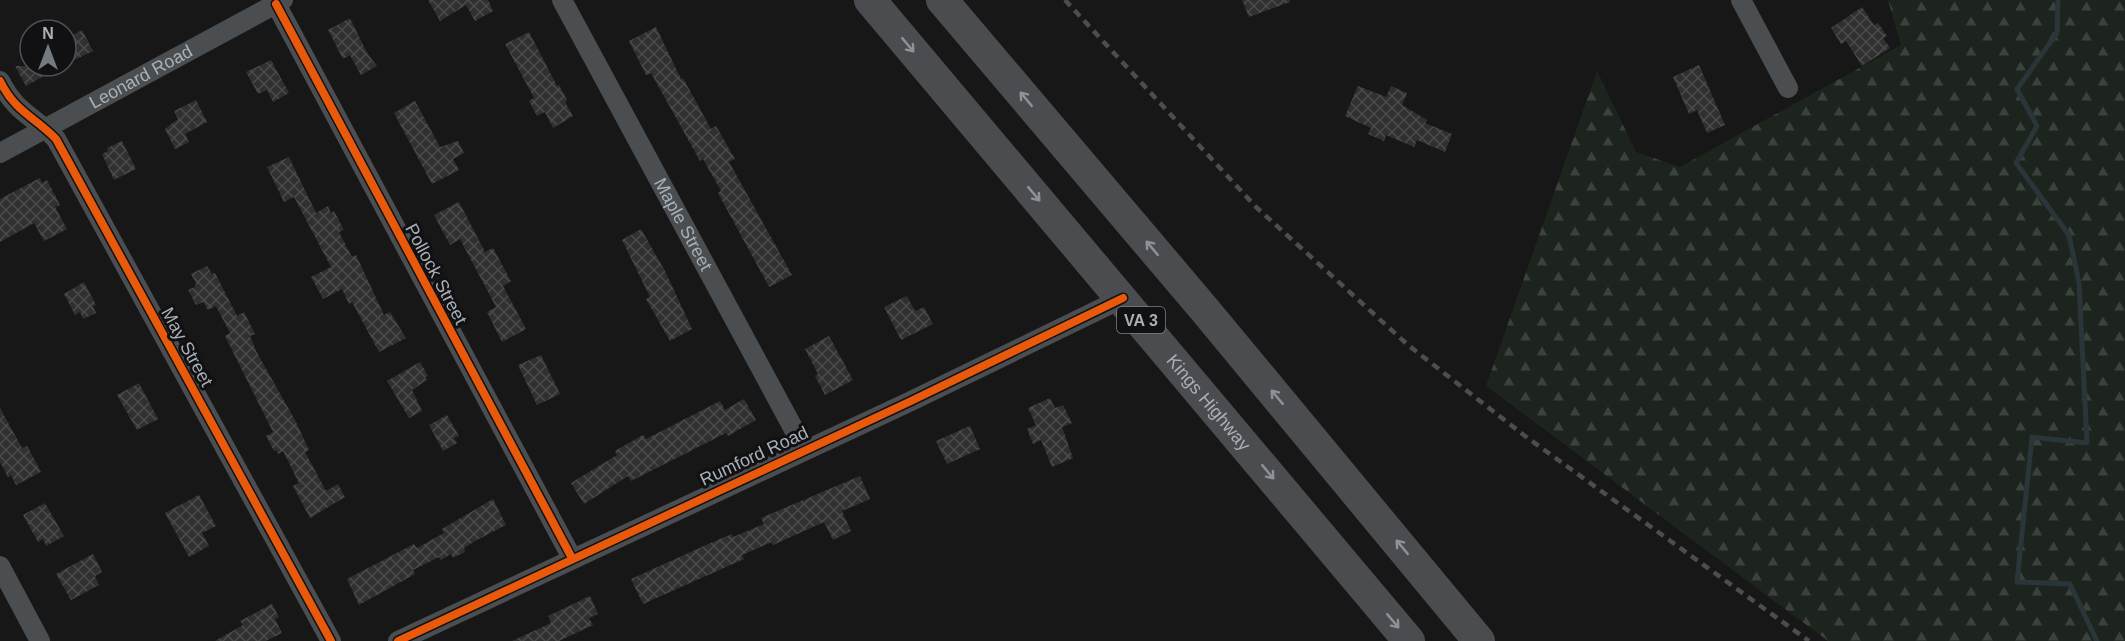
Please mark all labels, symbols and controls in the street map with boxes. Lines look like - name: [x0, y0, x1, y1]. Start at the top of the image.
- north arrow: [18, 18, 78, 78]
- text: N: [42, 25, 54, 42]
- one-way arrow: [901, 37, 915, 52]
- street label: Leonard Road: [86, 41, 196, 113]
- one-way arrow: [1019, 92, 1033, 107]
- street label: Maple Street: [650, 175, 716, 274]
- one-way arrow: [1027, 186, 1041, 201]
- street label: Pollock Street: [401, 220, 471, 328]
- one-way arrow: [1145, 241, 1159, 256]
- street label: May Street: [157, 304, 217, 390]
- road number: VA 3: [1117, 307, 1165, 333]
- street label: Kings Highway: [1163, 351, 1255, 455]
- one-way arrow: [1270, 390, 1284, 405]
- street label: Rumford Road: [697, 422, 811, 490]
- one-way arrow: [1261, 463, 1274, 479]
- one-way arrow: [1395, 540, 1409, 555]
- one-way arrow: [1386, 613, 1399, 629]

